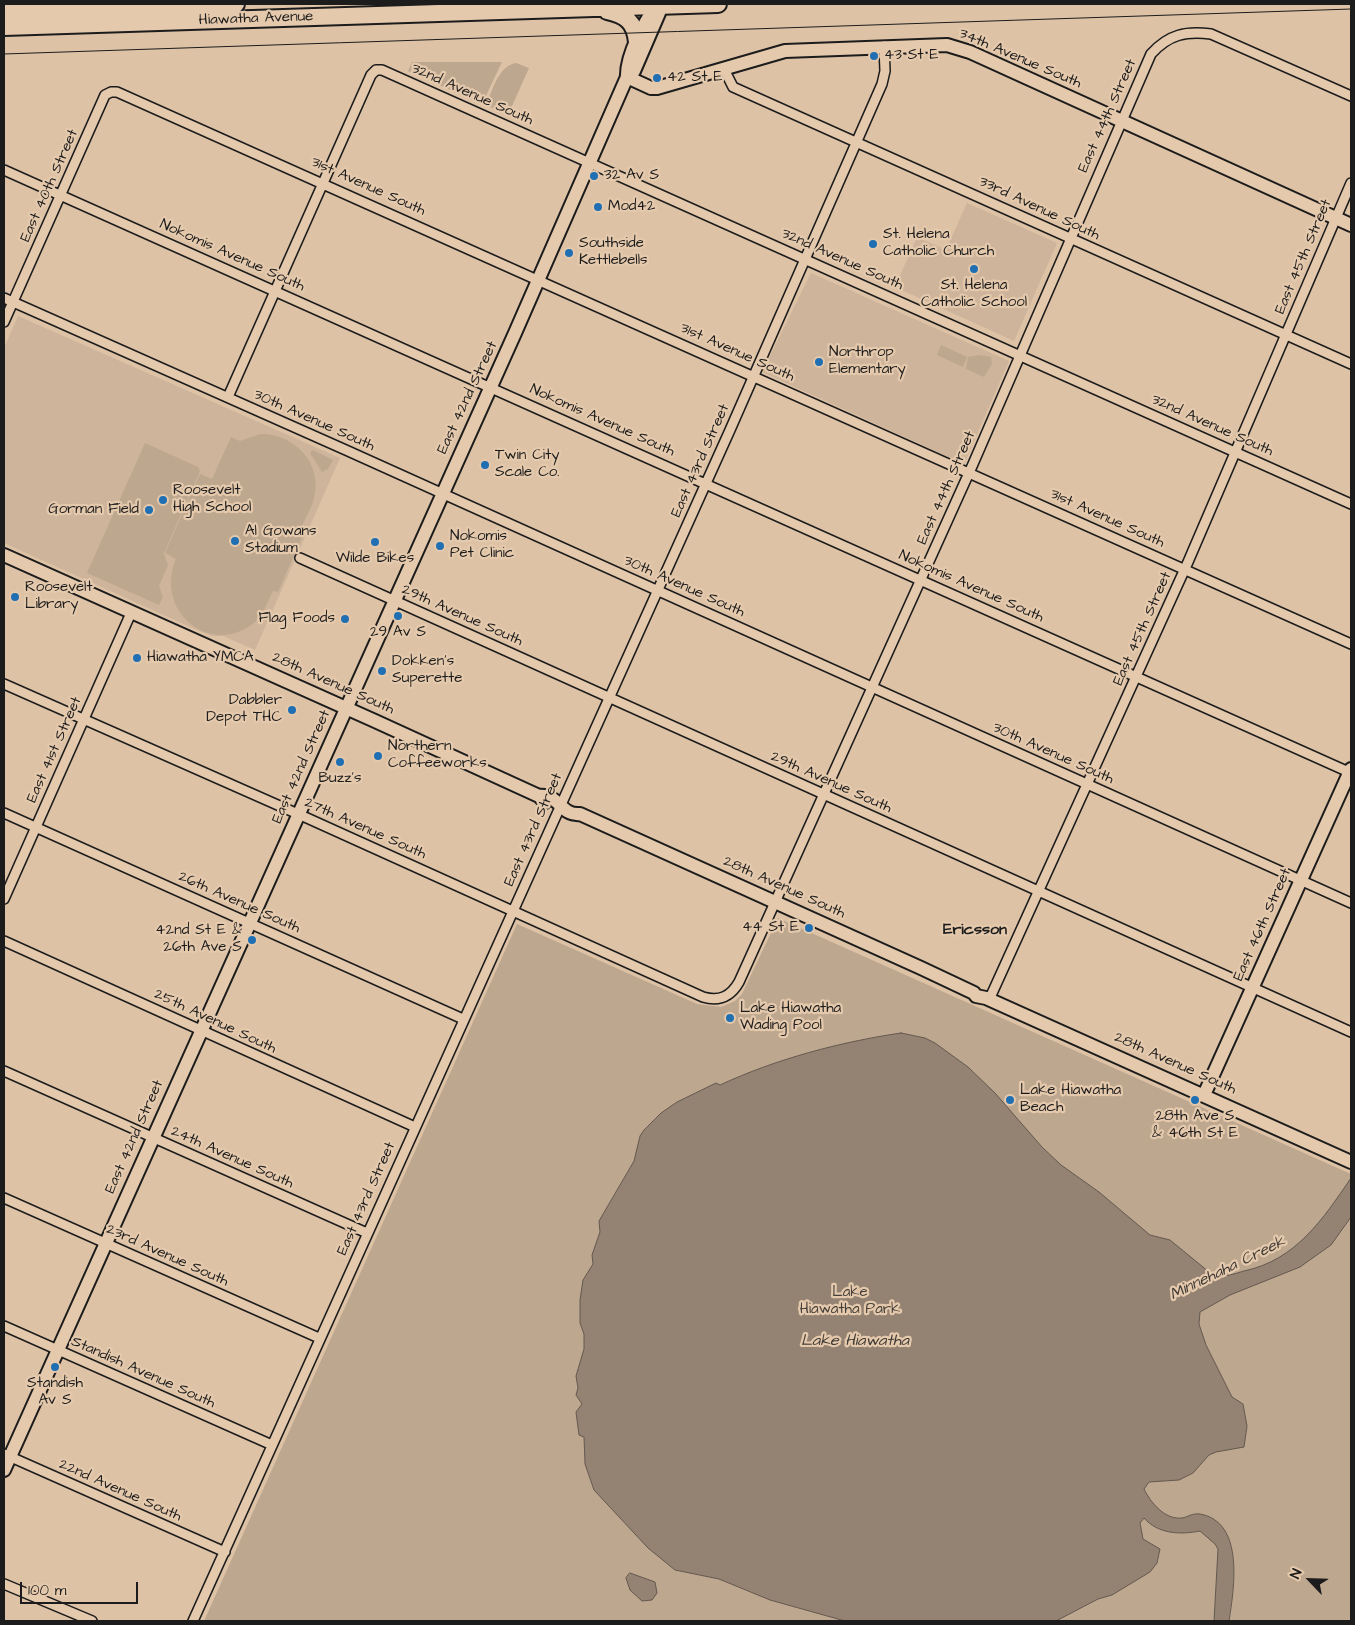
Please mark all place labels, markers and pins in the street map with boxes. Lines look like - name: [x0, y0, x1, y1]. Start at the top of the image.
- place label: 43 St E: [884, 47, 938, 65]
- marker: 43 St E: [868, 50, 880, 62]
- place label: 42 St E: [667, 69, 722, 87]
- marker: 42 St E: [651, 72, 663, 84]
- place label: 32 Av S: [604, 167, 659, 185]
- marker: 32 Av S: [588, 170, 600, 182]
- place label: Mod42: [608, 198, 655, 216]
- marker: Mod42: [592, 201, 604, 213]
- place label: St. Helena Catholic Church: [883, 226, 994, 261]
- place label: Southside Kettlebells: [579, 235, 648, 270]
- marker: St. Helena Catholic Church: [867, 238, 879, 250]
- marker: Southside Kettlebells: [563, 247, 575, 259]
- marker: St. Helena Catholic School: [968, 263, 980, 275]
- place label: St. Helena Catholic School: [921, 277, 1027, 312]
- place label: Northrop Elementary: [829, 344, 906, 379]
- marker: Northrop Elementary: [813, 356, 825, 368]
- place label: Twin City Scale Co.: [495, 447, 559, 482]
- marker: Twin City Scale Co.: [479, 459, 491, 471]
- place label: Roosevelt High School: [173, 482, 251, 517]
- marker: Roosevelt High School: [157, 494, 169, 506]
- place label: Gorman Field: [48, 501, 139, 519]
- marker: Gorman Field: [143, 504, 155, 516]
- place label: Al Gowans Stadium: [245, 523, 317, 558]
- place label: Nokomis Pet Clinic: [450, 528, 514, 563]
- marker: Al Gowans Stadium: [229, 535, 241, 547]
- marker: Wilde Bikes: [369, 536, 381, 548]
- marker: Nokomis Pet Clinic: [434, 540, 446, 552]
- place label: Wilde Bikes: [336, 550, 414, 568]
- place label: Roosevelt Library: [25, 579, 93, 614]
- marker: Roosevelt Library: [9, 591, 21, 603]
- place label: Flag Foods: [258, 610, 335, 628]
- marker: 29 Av S: [392, 610, 404, 622]
- marker: Flag Foods: [339, 613, 351, 625]
- place label: 29 Av S: [370, 624, 426, 642]
- place label: Hiawatha YMCA: [147, 649, 254, 667]
- marker: Hiawatha YMCA: [131, 652, 143, 664]
- place label: Dokken's Superette: [392, 653, 462, 688]
- marker: Dokken's Superette: [376, 665, 388, 677]
- place label: Dabbler Depot THC: [206, 692, 282, 727]
- marker: Dabbler Depot THC: [286, 704, 298, 716]
- place label: Northern Coffeeworks: [388, 738, 487, 773]
- marker: Northern Coffeeworks: [372, 750, 384, 762]
- marker: Buzz's: [334, 756, 346, 768]
- place label: Buzz's: [318, 770, 362, 788]
- place label: 44 St E: [742, 919, 799, 937]
- place label: 42nd St E & 26th Ave S: [155, 922, 242, 957]
- marker: 44 St E: [803, 922, 815, 934]
- marker: 42nd St E & 26th Ave S: [246, 934, 258, 946]
- place label: Lake Hiawatha Wading Pool: [740, 1000, 841, 1035]
- marker: Lake Hiawatha Wading Pool: [724, 1012, 736, 1024]
- place label: Lake Hiawatha Beach: [1020, 1082, 1121, 1117]
- marker: Lake Hiawatha Beach: [1004, 1094, 1016, 1106]
- marker: 28th Ave S & 46th St E: [1189, 1094, 1201, 1106]
- place label: 28th Ave S & 46th St E: [1152, 1108, 1238, 1143]
- marker: Standish Av S: [49, 1361, 61, 1373]
- place label: Standish Av S: [27, 1375, 83, 1410]

